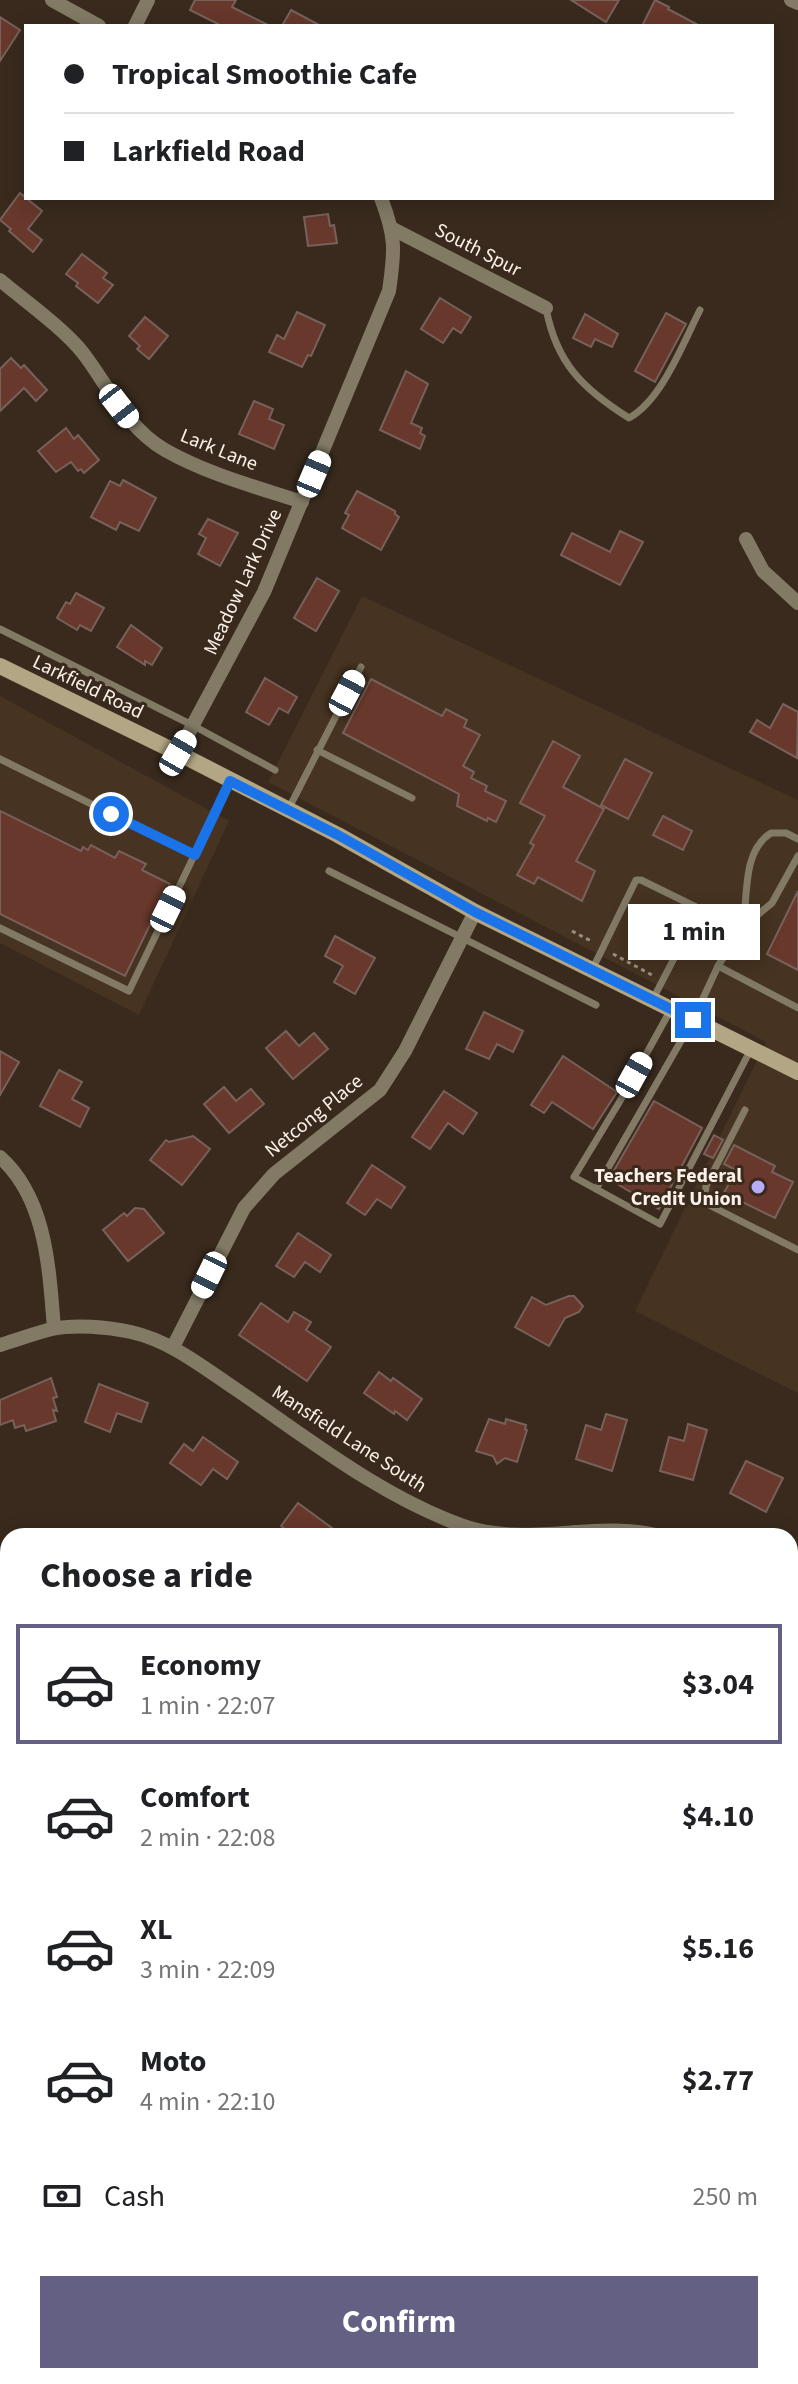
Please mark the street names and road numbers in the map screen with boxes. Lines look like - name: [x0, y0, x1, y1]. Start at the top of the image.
- street label: South Spur: [430, 216, 526, 284]
- street label: Lark Lane: [176, 422, 262, 478]
- street label: Meadow Lark Drive: [197, 504, 289, 660]
- street label: Larkfield Road: [28, 648, 148, 726]
- street label: Netcong Place: [259, 1068, 369, 1164]
- street label: Mansfield Lane South: [266, 1378, 432, 1500]

